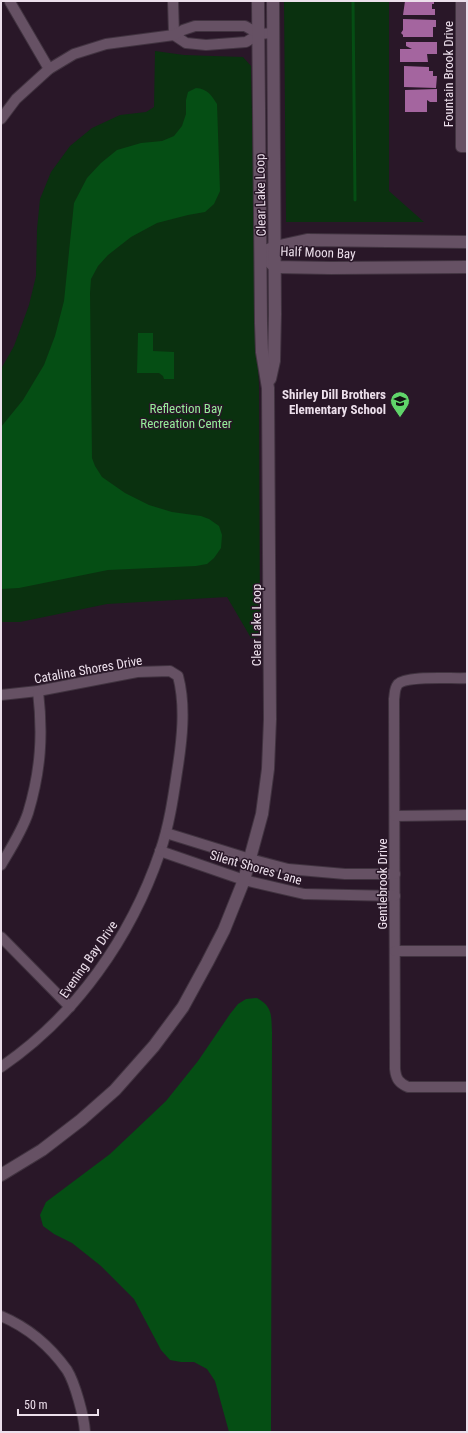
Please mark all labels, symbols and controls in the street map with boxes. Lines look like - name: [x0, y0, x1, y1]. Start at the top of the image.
- street label: Fountain Brook Drive: [441, 21, 456, 127]
- street label: Clear Lake Loop: [252, 154, 269, 236]
- street label: Half Moon Bay: [280, 244, 356, 261]
- place label: Shirley Dill Brothers Elementary School: [282, 387, 386, 417]
- school or university icon: Shirley Dill Brothers Elementary School: [389, 390, 411, 418]
- park label: Reflection Bay Recreation Center: [140, 401, 232, 431]
- street label: Clear Lake Loop: [249, 584, 264, 666]
- street label: Catalina Shores Drive: [33, 653, 143, 686]
- street label: Gentlebrook Drive: [375, 838, 390, 930]
- street label: Silent Shores Lane: [208, 847, 304, 888]
- street label: Evening Bay Drive: [56, 918, 120, 1001]
- scale bar: [18, 1391, 98, 1417]
- text: 50 m: [24, 1398, 48, 1412]

